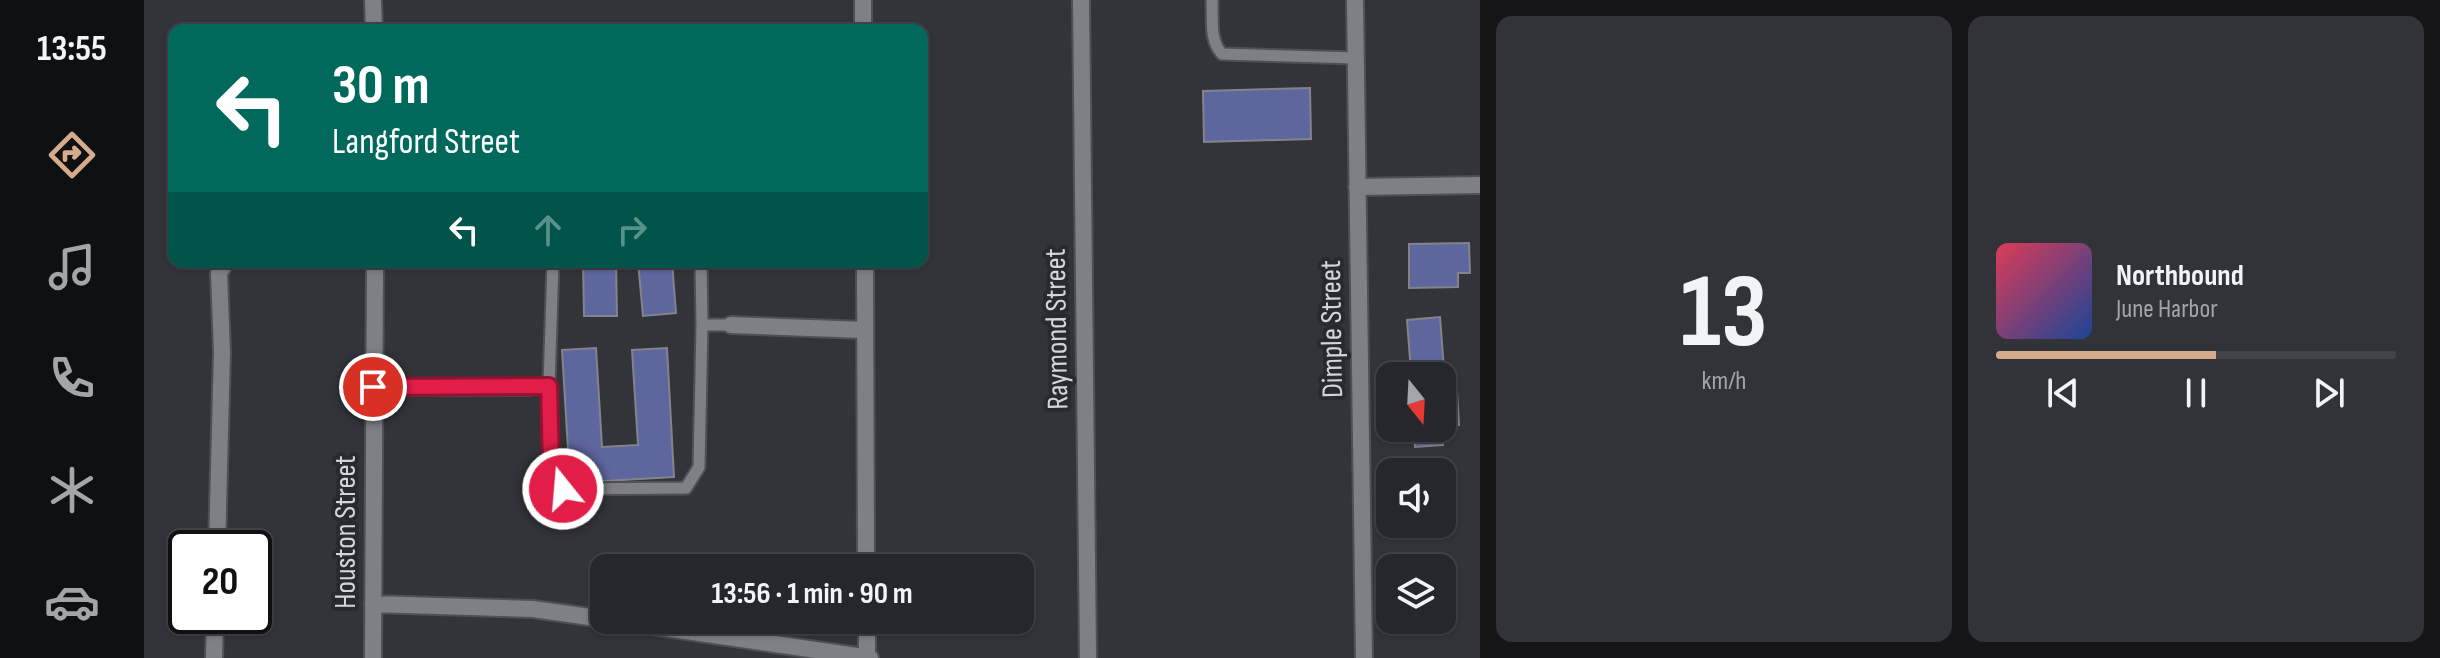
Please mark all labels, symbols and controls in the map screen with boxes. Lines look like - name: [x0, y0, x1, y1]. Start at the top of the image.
- text: 13:55: [37, 28, 107, 71]
- text: 30 m: [332, 53, 430, 120]
- icon: left: [200, 56, 304, 160]
- text: Langford Street: [332, 121, 520, 164]
- icon: directions: [44, 127, 100, 183]
- icon: left: [442, 208, 486, 252]
- icon: ahead: [526, 208, 570, 252]
- icon: right: [610, 208, 654, 252]
- icon: music: [44, 239, 100, 295]
- street label: Raymond Street: [1038, 248, 1076, 410]
- text: 13: [1680, 251, 1768, 376]
- text: Northbound: [2116, 258, 2244, 294]
- street label: Dimple Street: [1313, 260, 1351, 398]
- text: June Harbor: [2116, 294, 2218, 325]
- icon: phone: [44, 350, 100, 406]
- pin: [339, 353, 407, 421]
- north arrow: [1376, 362, 1456, 442]
- map controls: [1376, 362, 1456, 634]
- icon: arrive: [351, 365, 395, 409]
- text: km/h: [1702, 366, 1746, 397]
- icon: previous: [2041, 371, 2085, 415]
- icon: pause: [2174, 371, 2218, 415]
- icon: next: [2307, 371, 2351, 415]
- position arrow: [521, 447, 605, 531]
- street label: Houston Street: [328, 455, 364, 609]
- button: sound: [1376, 458, 1456, 538]
- icon: climate: [44, 462, 100, 518]
- speed limit sign: 20: [168, 530, 272, 634]
- button: layers: [1376, 554, 1456, 634]
- icon: car: [44, 574, 100, 630]
- text: 13:56 · 1 min · 90 m: [711, 576, 913, 612]

